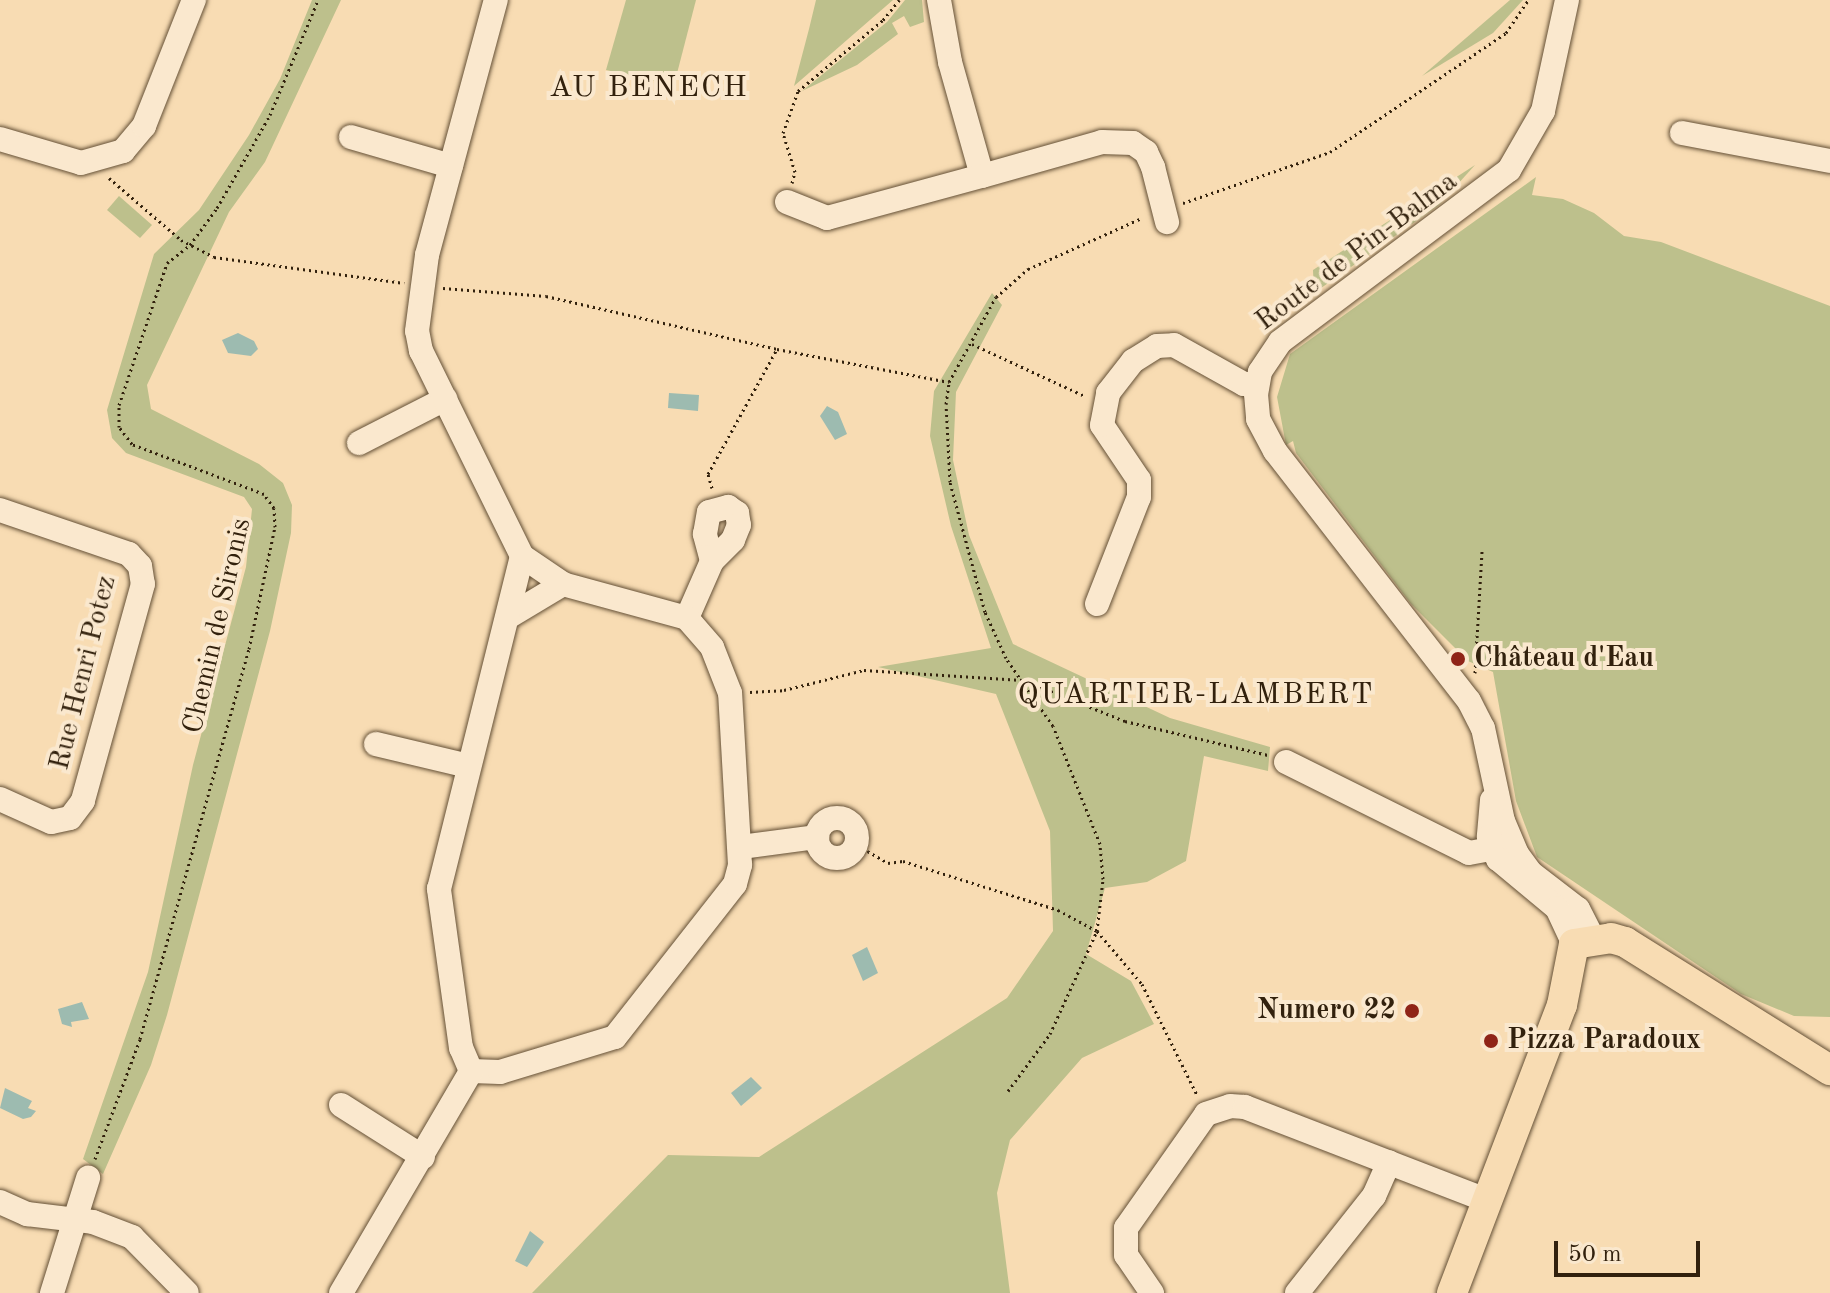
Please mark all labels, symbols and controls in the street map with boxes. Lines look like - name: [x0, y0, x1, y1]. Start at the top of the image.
- district label: AU BENECH: [549, 70, 749, 106]
- street label: Route de Pin-Balma: [1250, 165, 1464, 339]
- street label: Chemin de Sironis: [177, 515, 259, 737]
- street label: Rue Henri Potez: [44, 572, 124, 774]
- place label: Château d'Eau: [1474, 642, 1654, 676]
- marker: Château d'Eau: [1449, 650, 1467, 668]
- district label: QUARTIER-LAMBERT: [1018, 677, 1374, 713]
- place label: Numero 22: [1257, 994, 1396, 1028]
- marker: Numero 22: [1403, 1002, 1421, 1020]
- place label: Pizza Paradoux: [1507, 1024, 1701, 1058]
- marker: Pizza Paradoux: [1482, 1032, 1500, 1050]
- scale bar: [1558, 1225, 1704, 1275]
- text: 50 m: [1568, 1243, 1622, 1267]

